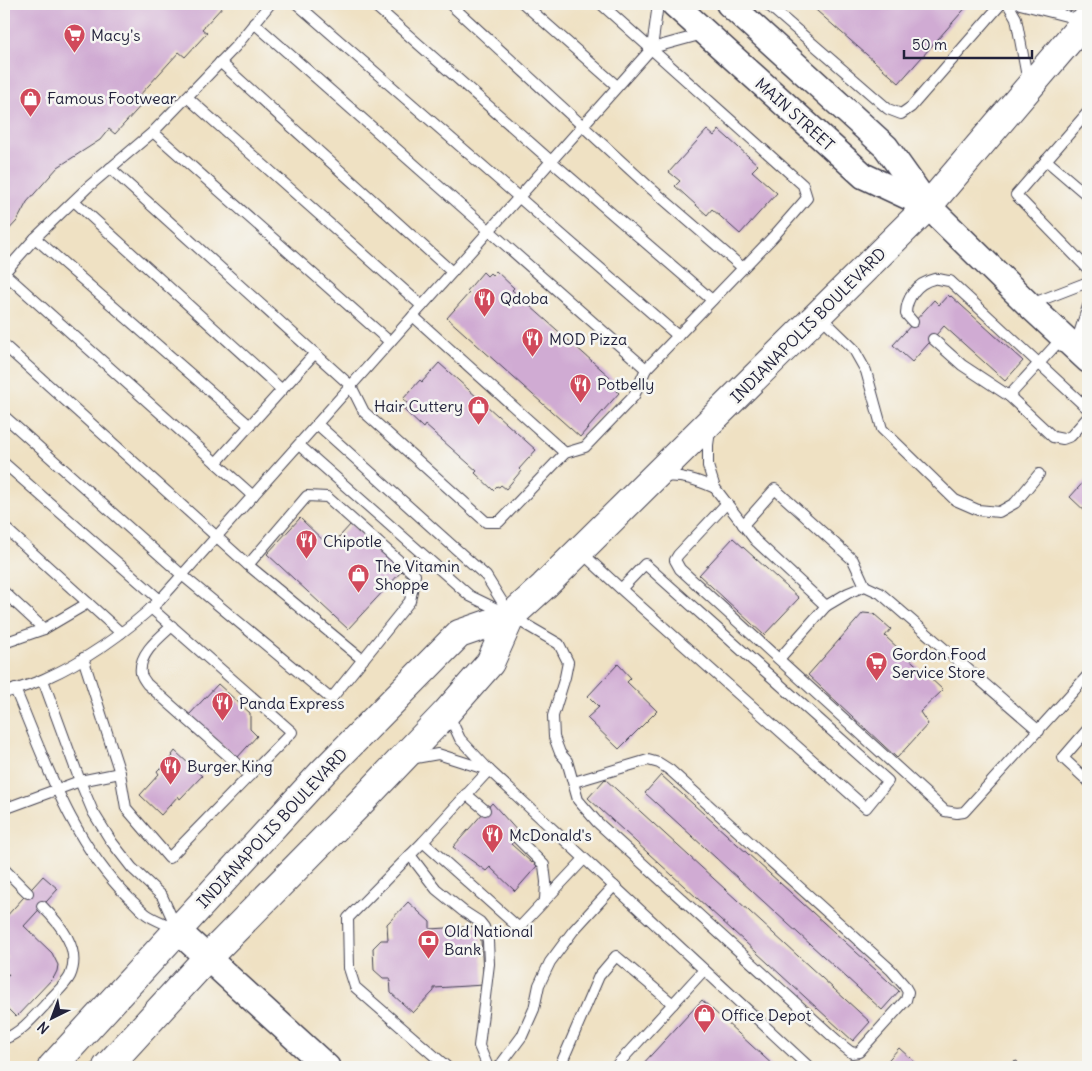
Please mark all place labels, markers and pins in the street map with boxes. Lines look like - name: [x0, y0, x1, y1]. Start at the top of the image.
- supermarket icon: Macy's: [63, 23, 87, 54]
- place label: Macy's: [91, 25, 140, 45]
- shop icon: Famous Footwear: [19, 86, 43, 117]
- place label: Famous Footwear: [47, 88, 177, 108]
- restaurant icon: Qdoba: [472, 286, 496, 317]
- place label: Qdoba: [500, 288, 548, 308]
- restaurant icon: MOD Pizza: [521, 327, 545, 358]
- place label: MOD Pizza: [549, 329, 627, 349]
- restaurant icon: Potbelly: [569, 372, 593, 403]
- place label: Potbelly: [597, 374, 654, 394]
- shop icon: Hair Cuttery: [467, 394, 491, 425]
- place label: Hair Cuttery: [374, 396, 463, 416]
- restaurant icon: Chipotle: [295, 529, 319, 560]
- place label: Chipotle: [323, 531, 382, 551]
- place label: The Vitamin Shoppe: [375, 556, 460, 594]
- shop icon: The Vitamin Shoppe: [347, 563, 371, 594]
- place label: Gordon Food Service Store: [892, 644, 986, 682]
- supermarket icon: Gordon Food Service Store: [864, 651, 888, 682]
- restaurant icon: Panda Express: [211, 691, 235, 722]
- place label: Panda Express: [239, 693, 345, 713]
- restaurant icon: Burger King: [159, 754, 183, 785]
- place label: Burger King: [187, 756, 273, 776]
- restaurant icon: McDonald's: [481, 823, 505, 854]
- place label: McDonald's: [509, 825, 592, 845]
- place label: Old National Bank: [444, 921, 533, 959]
- bank icon: Old National Bank: [416, 928, 440, 959]
- shop icon: Office Depot: [693, 1003, 717, 1034]
- place label: Office Depot: [721, 1005, 812, 1025]

